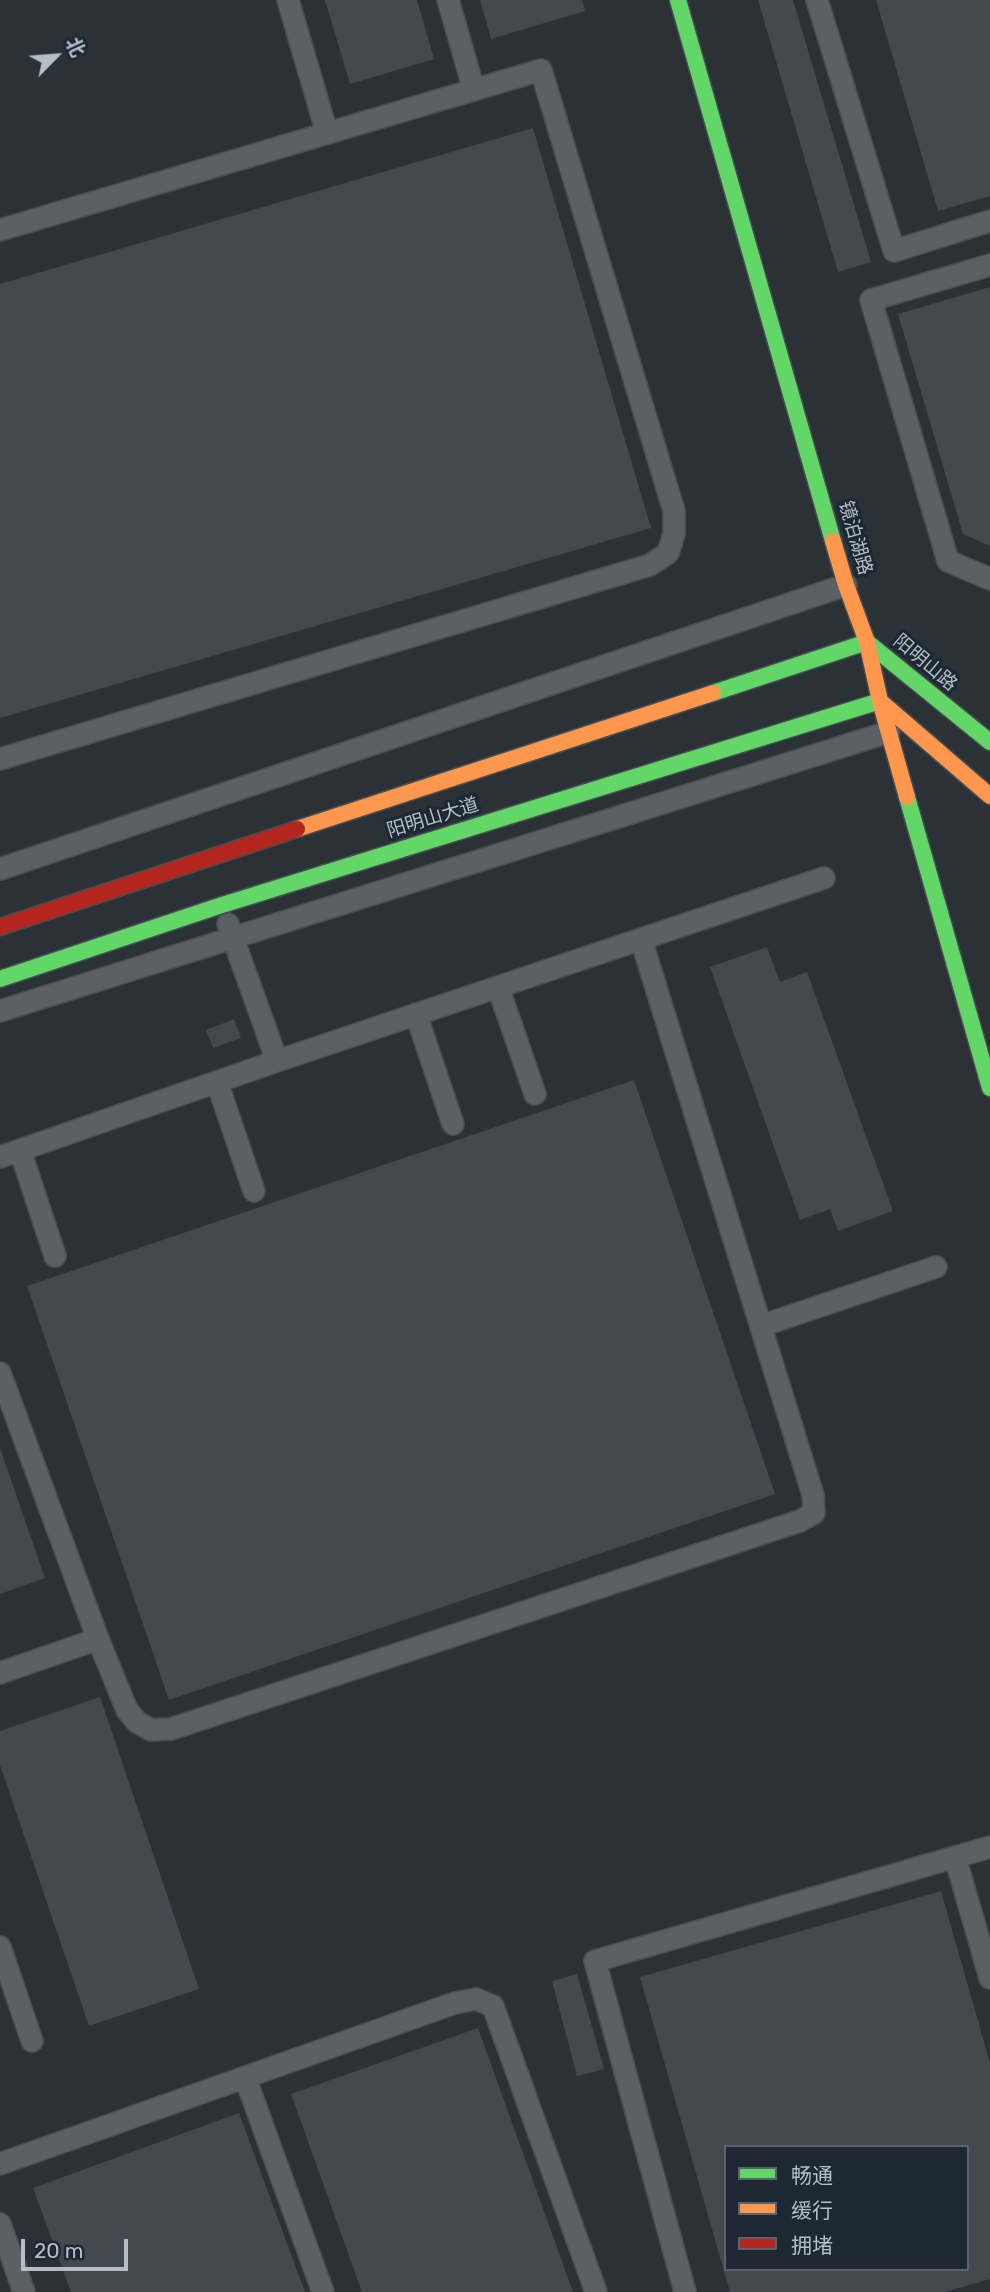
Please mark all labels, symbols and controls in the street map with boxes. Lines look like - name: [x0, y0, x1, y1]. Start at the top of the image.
- north arrow: [21, 21, 91, 91]
- text: 北: [61, 33, 90, 60]
- street label: 镜泊湖路: [834, 498, 876, 578]
- street label: 阳明山路: [889, 630, 961, 696]
- street label: 阳明山大道: [384, 793, 482, 843]
- legend: [724, 2145, 969, 2271]
- text: 畅通: [791, 2163, 833, 2188]
- text: 缓行: [791, 2198, 833, 2223]
- scale bar: [24, 2226, 131, 2270]
- text: 拥堵: [791, 2233, 833, 2258]
- text: 20 m: [34, 2238, 83, 2263]

